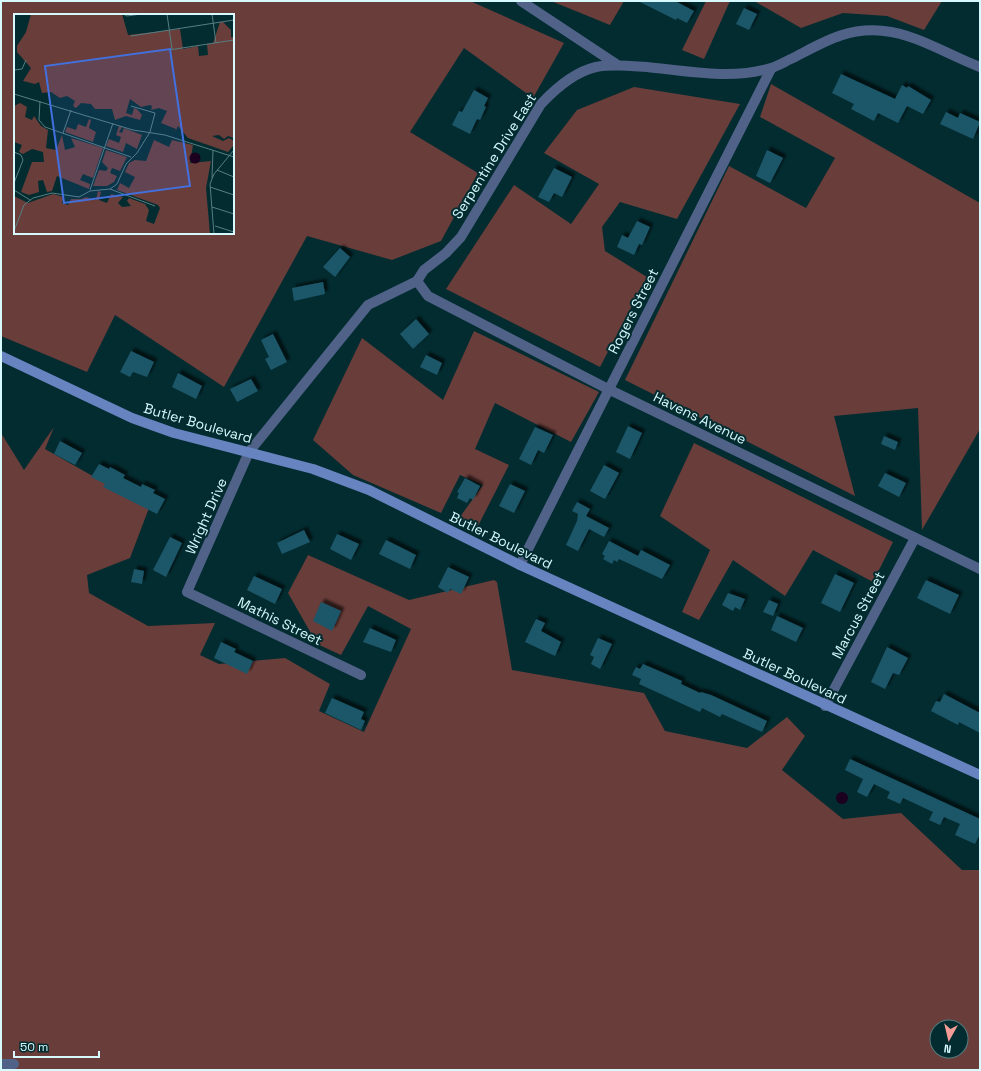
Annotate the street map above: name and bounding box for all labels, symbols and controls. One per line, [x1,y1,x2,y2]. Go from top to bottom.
inset map [14,14,234,234]
street label: Serpentine Drive East [448,90,540,222]
street label: Rogers Street [604,265,662,357]
street label: Havens Avenue [651,388,749,448]
street label: Butler Boulevard [142,399,254,447]
street label: Wright Drive [181,475,231,557]
street label: Butler Boulevard [447,507,555,573]
street label: Marcus Street [828,568,888,662]
street label: Mathis Street [235,593,325,649]
street label: Butler Boulevard [740,644,850,708]
north arrow [929,1019,969,1059]
scale bar [14,1033,99,1059]
text: 50 m [20,1039,48,1055]
text: N [943,1041,952,1056]

